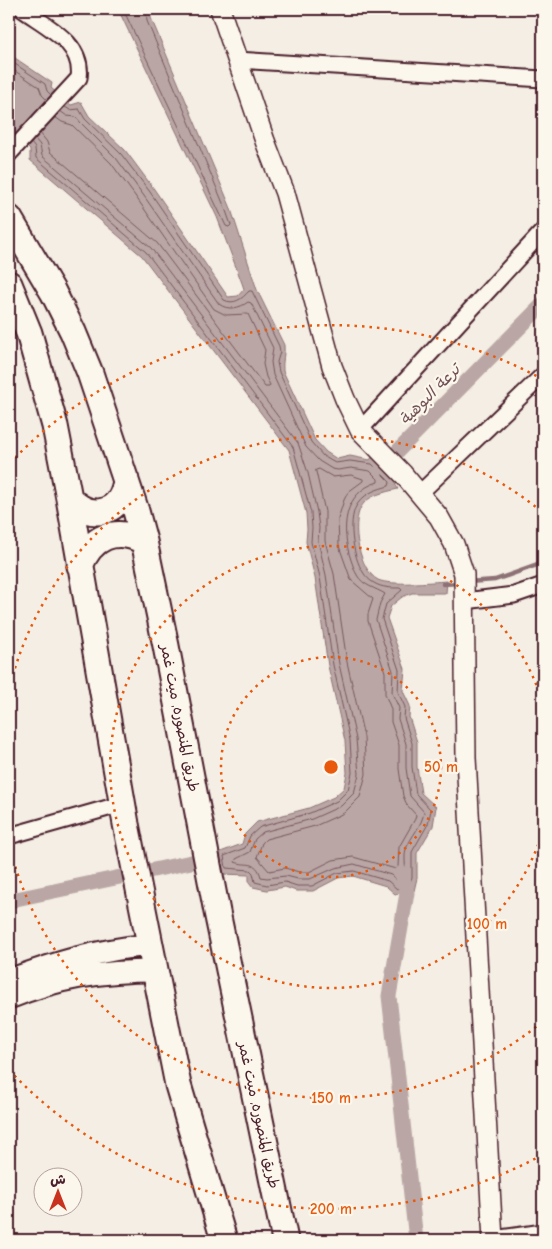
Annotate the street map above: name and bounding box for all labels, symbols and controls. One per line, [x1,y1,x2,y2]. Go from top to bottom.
water label: ترعة البوهية [396,358,467,429]
street label: طريق المنصوره, ميت غمر [156,641,203,793]
centre of rings [322,758,340,776]
text: 50 m [424,758,458,776]
text: 100 m [467,915,507,933]
street label: طريق المنصوره, ميت غمر [234,1038,283,1190]
text: 150 m [311,1089,351,1107]
north arrow [32,1166,82,1216]
text: ش [50,1171,66,1188]
text: 200 m [310,1200,352,1218]

